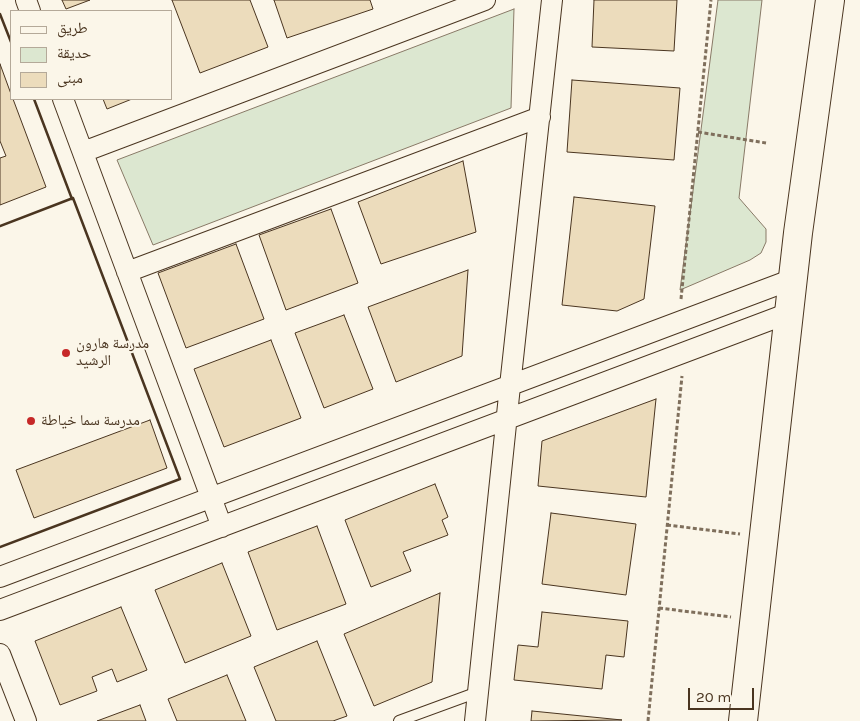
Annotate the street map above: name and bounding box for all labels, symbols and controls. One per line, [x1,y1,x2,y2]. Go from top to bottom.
legend [10,10,172,100]
text: طريق [57,19,88,37]
text: حديقة [57,44,91,62]
text: مبنى [57,69,83,87]
place label: مدرسة هارون الرشيد [76,335,149,370]
marker: مدرسة هارون الرشيد [60,347,72,359]
place label: مدرسة سما خياطة [41,412,140,430]
marker: مدرسة سما خياطة [25,415,37,427]
scale bar [690,678,756,710]
text: 20 m [696,688,731,706]

